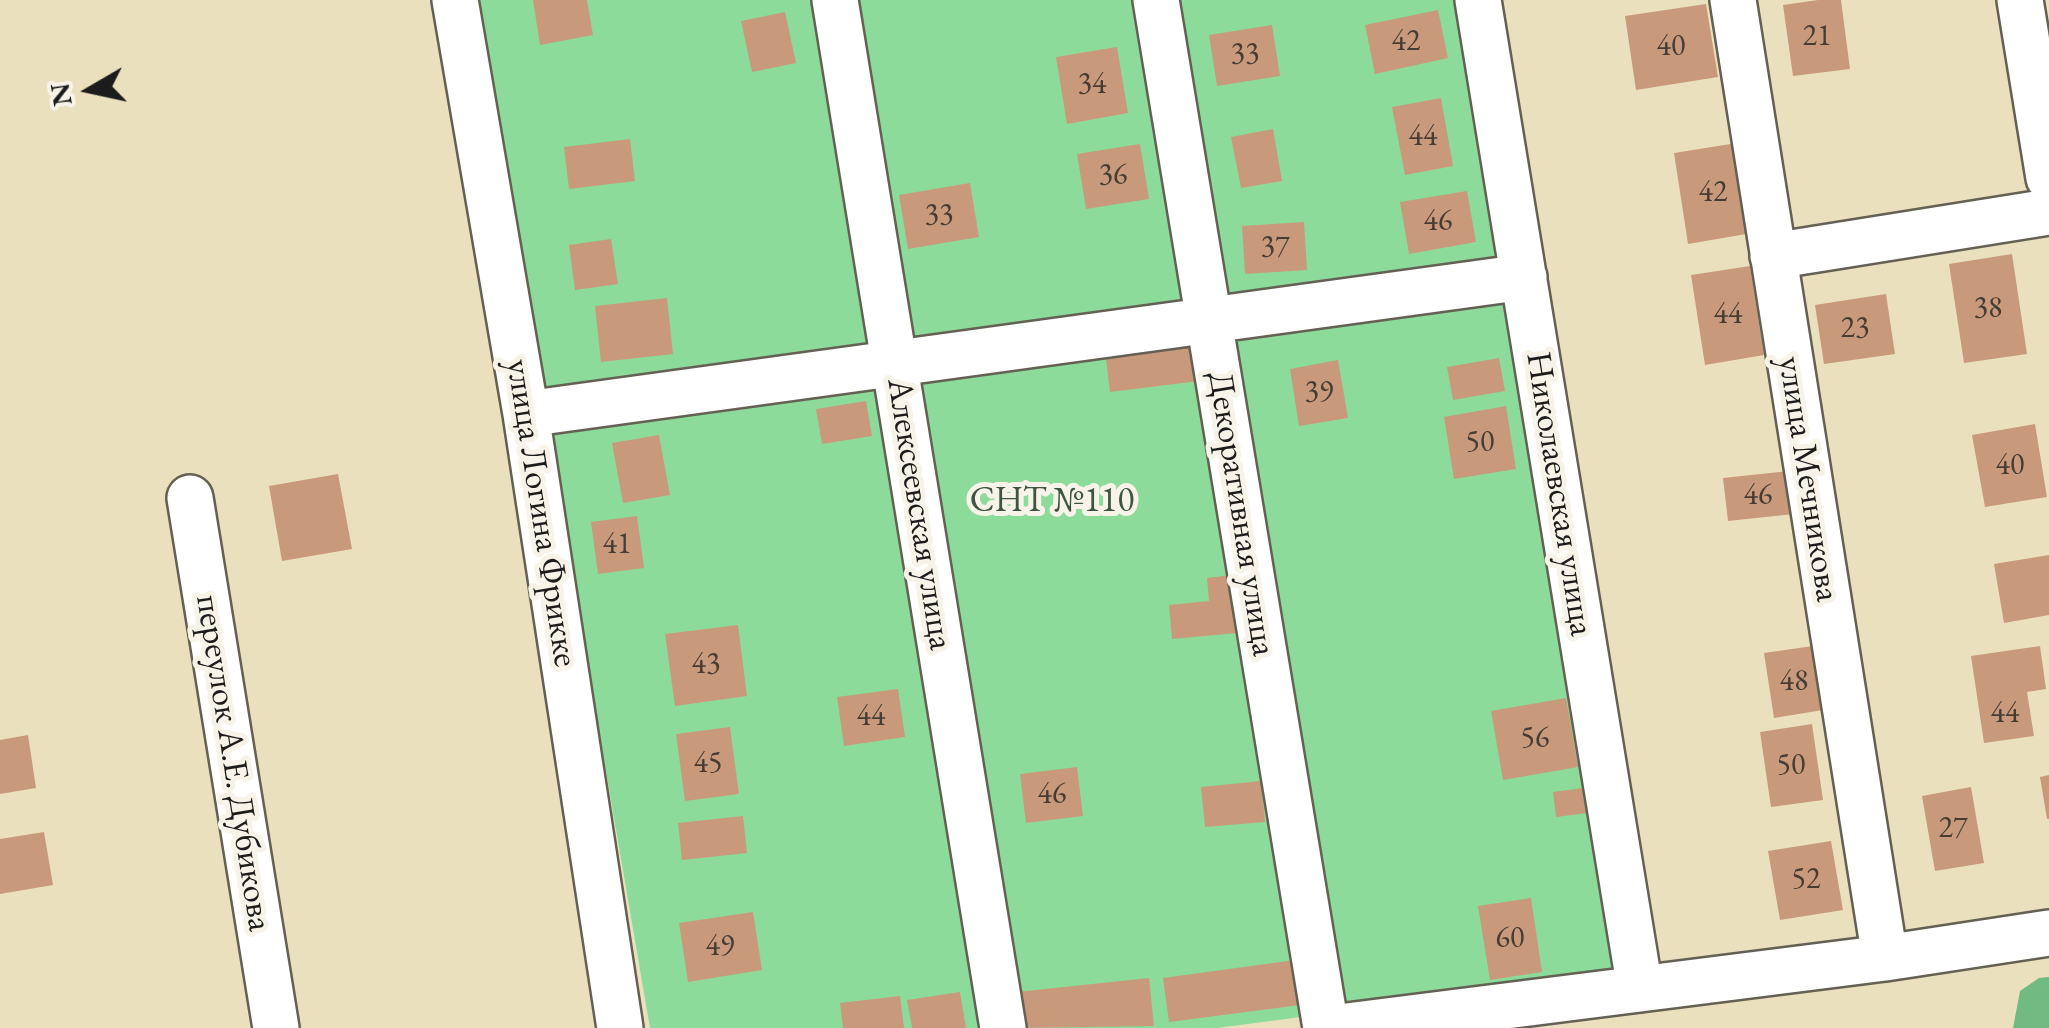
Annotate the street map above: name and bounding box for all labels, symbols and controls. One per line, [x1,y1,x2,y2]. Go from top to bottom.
house number: 21 [1803,19,1831,55]
house number: 42 [1392,24,1420,60]
house number: 40 [1657,29,1685,65]
house number: 33 [1231,37,1259,73]
north arrow [40,40,140,140]
house number: 34 [1078,67,1106,103]
text: N [41,81,80,109]
house number: 44 [1409,119,1437,155]
house number: 36 [1099,158,1127,194]
house number: 42 [1699,175,1727,211]
house number: 33 [925,198,953,234]
house number: 46 [1424,204,1452,240]
house number: 37 [1261,230,1289,266]
house number: 38 [1974,291,2002,327]
house number: 44 [1714,297,1742,333]
house number: 23 [1841,311,1869,347]
street label: Николаевская улица [1516,349,1602,639]
street label: улица Мечникова [1768,353,1848,605]
street label: улица Логина Фрикке [496,356,586,670]
street label: Декоративная улица [1198,369,1284,659]
street label: Алексеевская улица [877,375,961,653]
house number: 39 [1305,375,1333,411]
house number: 50 [1466,425,1494,461]
house number: 40 [1996,448,2024,484]
house number: 46 [1744,478,1772,514]
park label: СНТ №110 [970,480,1134,522]
house number: 41 [603,527,631,563]
street label: переулок А.Е. Дубикова [186,592,280,934]
house number: 43 [692,647,720,683]
house number: 48 [1780,664,1808,700]
house number: 44 [1991,696,2019,732]
house number: 44 [857,699,885,735]
house number: 56 [1521,721,1549,757]
house number: 45 [694,746,722,782]
house number: 50 [1777,748,1805,784]
house number: 46 [1038,777,1066,813]
house number: 27 [1939,811,1967,847]
house number: 52 [1792,862,1820,898]
house number: 60 [1496,921,1524,957]
house number: 49 [706,929,734,965]

